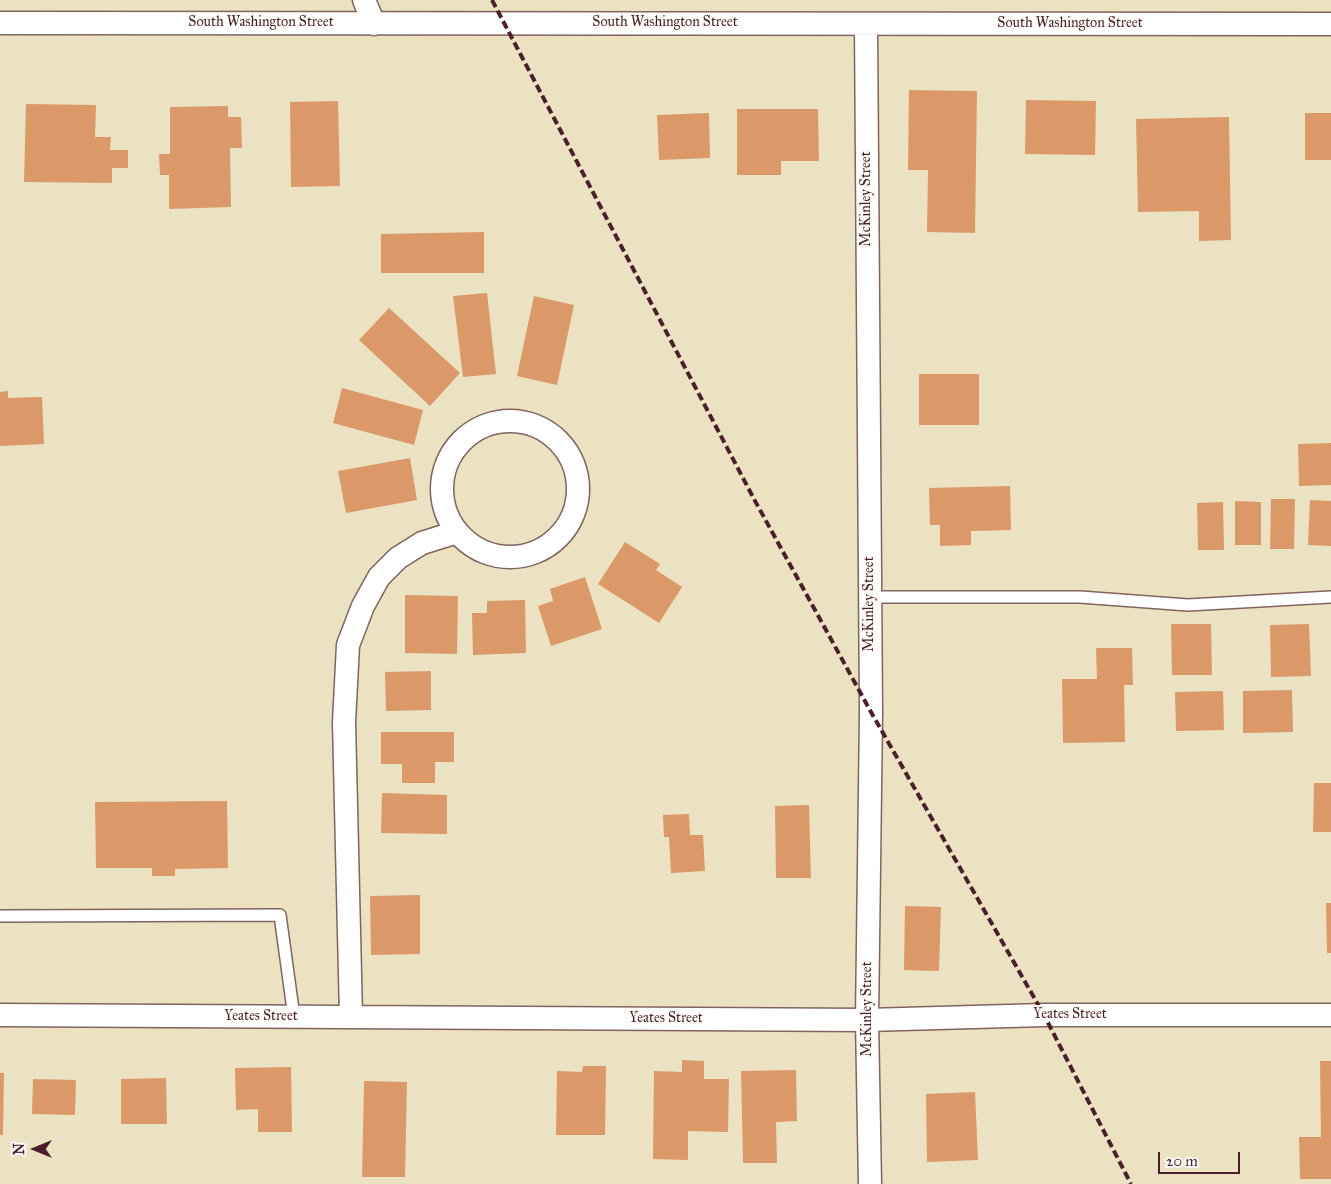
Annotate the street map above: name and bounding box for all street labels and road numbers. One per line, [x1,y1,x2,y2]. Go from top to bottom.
street label: South Washington Street [188,15,334,31]
street label: South Washington Street [592,15,738,31]
street label: South Washington Street [997,16,1143,32]
street label: McKinley Street [859,151,875,247]
street label: McKinley Street [862,556,878,652]
street label: McKinley Street [860,961,876,1057]
street label: Yeates Street [1033,1007,1107,1023]
street label: Yeates Street [224,1009,298,1025]
street label: Yeates Street [629,1011,703,1027]

